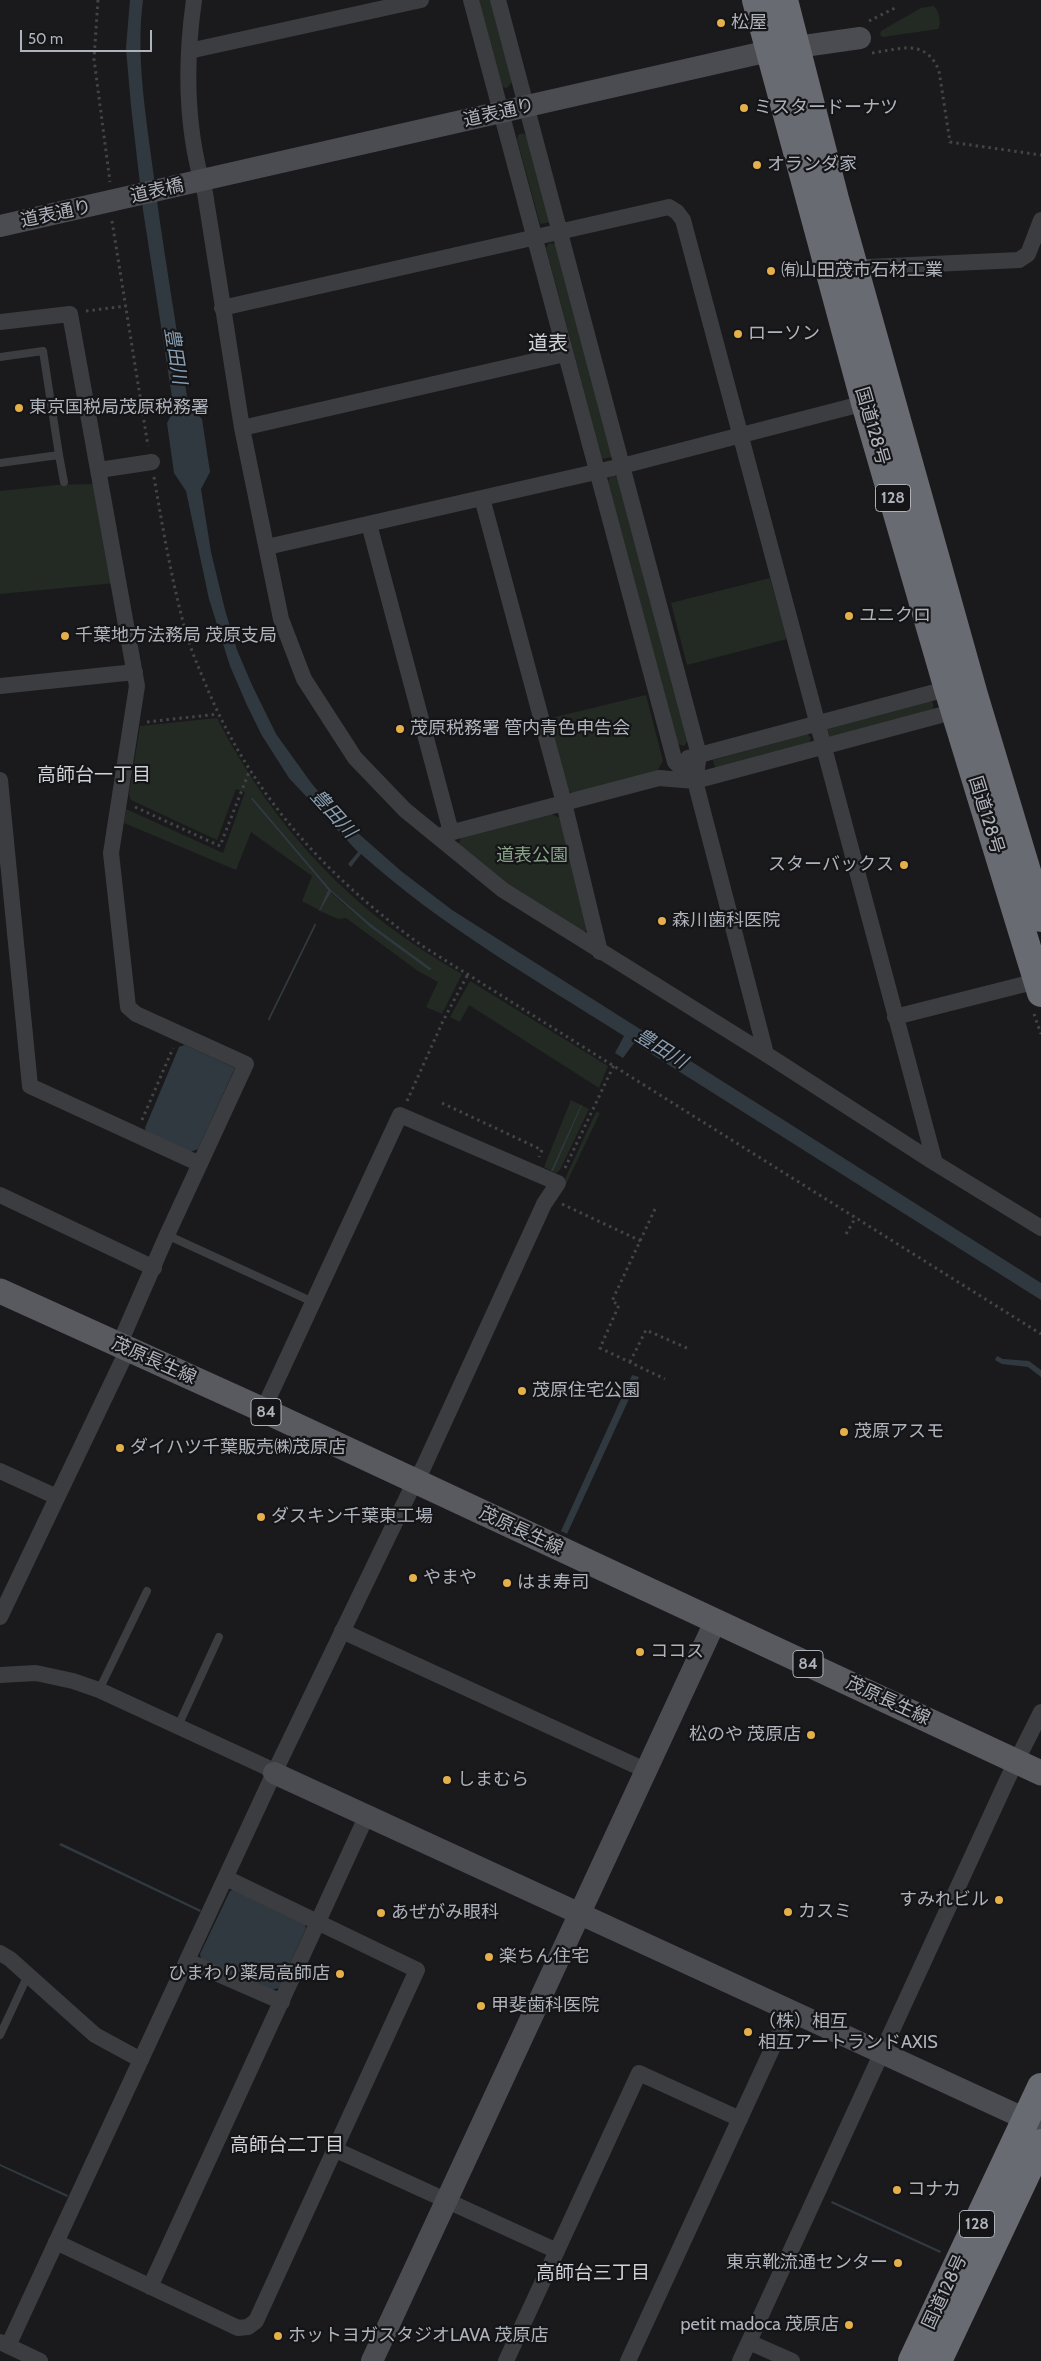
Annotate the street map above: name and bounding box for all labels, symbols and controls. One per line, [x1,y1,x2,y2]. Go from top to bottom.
place label: 松屋 [731,12,767,34]
marker: 松屋 [715,17,727,29]
scale bar [22,20,155,52]
text: 50 m [28,30,63,48]
street label: 道表通り [461,94,537,132]
place label: ミスタードーナツ [754,97,898,119]
marker: ミスタードーナツ [738,102,750,114]
place label: オランダ家 [767,154,857,176]
marker: オランダ家 [751,159,763,171]
street label: 道表橋 [128,174,186,208]
street label: 道表通り [19,196,93,232]
place label: ㈲山田茂市石材工業 [781,260,943,282]
marker: ㈲山田茂市石材工業 [765,265,777,277]
place label: ローソン [748,323,820,345]
water label: 豊田川 [159,326,191,386]
marker: ローソン [732,328,744,340]
district label: 道表 [528,332,568,356]
street label: 国道128号 [851,384,893,468]
place label: 東京国税局茂原税務署 [29,397,209,419]
marker: 東京国税局茂原税務署 [13,402,25,414]
road number: 128 [876,484,910,512]
place label: ユニクロ [859,605,931,627]
marker: ユニクロ [843,610,855,622]
place label: 千葉地方法務局 茂原支局 [75,625,277,647]
marker: 千葉地方法務局 茂原支局 [59,630,71,642]
place label: 茂原税務署 管内青色申告会 [410,718,630,740]
marker: 茂原税務署 管内青色申告会 [394,723,406,735]
district label: 高師台一丁目 [37,764,151,786]
street label: 国道128号 [964,773,1008,857]
water label: 豊田川 [305,785,361,843]
park label: 道表公園 [496,845,568,867]
place label: スターバックス [768,854,894,876]
marker: スターバックス [898,859,910,871]
place label: 森川歯科医院 [672,910,780,932]
marker: 森川歯科医院 [656,915,668,927]
water label: 豊田川 [631,1024,691,1074]
street label: 茂原長生線 [108,1333,200,1389]
place label: 茂原住宅公園 [532,1380,640,1402]
marker: 茂原住宅公園 [516,1385,528,1397]
road number: 84 [251,1398,281,1425]
place label: 茂原アスモ [854,1421,944,1443]
marker: 茂原アスモ [838,1426,850,1438]
place label: ダイハツ千葉販売㈱茂原店 [130,1437,346,1459]
marker: ダイハツ千葉販売㈱茂原店 [114,1442,126,1454]
street label: 茂原長生線 [476,1502,566,1560]
place label: ダスキン千葉東工場 [271,1506,433,1528]
marker: ダスキン千葉東工場 [255,1511,267,1523]
place label: やまや [423,1567,477,1589]
marker: やまや [407,1572,419,1584]
place label: はま寿司 [517,1572,589,1594]
marker: はま寿司 [501,1577,513,1589]
place label: ココス [650,1641,704,1663]
marker: ココス [634,1646,646,1658]
road number: 84 [793,1650,823,1678]
street label: 茂原長生線 [843,1672,933,1730]
place label: 松のや 茂原店 [689,1724,801,1746]
marker: 松のや 茂原店 [805,1729,817,1741]
place label: しまむら [457,1769,529,1791]
marker: しまむら [441,1774,453,1786]
place label: すみれビル [899,1889,989,1911]
marker: すみれビル [993,1894,1005,1906]
place label: カスミ [798,1901,852,1923]
place label: あぜがみ眼科 [391,1902,499,1924]
marker: カスミ [782,1906,794,1918]
marker: あぜがみ眼科 [375,1907,387,1919]
place label: 楽ちん住宅 [499,1946,589,1968]
marker: 楽ちん住宅 [483,1951,495,1963]
place label: ひまわり薬局高師店 [168,1963,330,1985]
marker: ひまわり薬局高師店 [334,1968,346,1980]
place label: 甲斐歯科医院 [491,1995,599,2017]
marker: 甲斐歯科医院 [475,2000,487,2012]
place label: （株）相互 相互アートランドAXIS [758,2011,938,2054]
marker: （株）相互 相互アートランドAXIS [742,2026,754,2038]
district label: 高師台二丁目 [230,2134,344,2156]
place label: コナカ [907,2179,961,2201]
marker: コナカ [891,2184,903,2196]
road number: 128 [960,2210,994,2238]
street label: 国道128号 [918,2251,972,2333]
place label: 東京靴流通センター [726,2252,888,2274]
marker: 東京靴流通センター [892,2257,904,2269]
district label: 高師台三丁目 [536,2262,650,2284]
place label: petit madoca 茂原店 [681,2314,839,2336]
marker: petit madoca 茂原店 [843,2319,855,2331]
place label: ホットヨガスタジオLAVA 茂原店 [288,2325,548,2347]
marker: ホットヨガスタジオLAVA 茂原店 [272,2330,284,2342]

